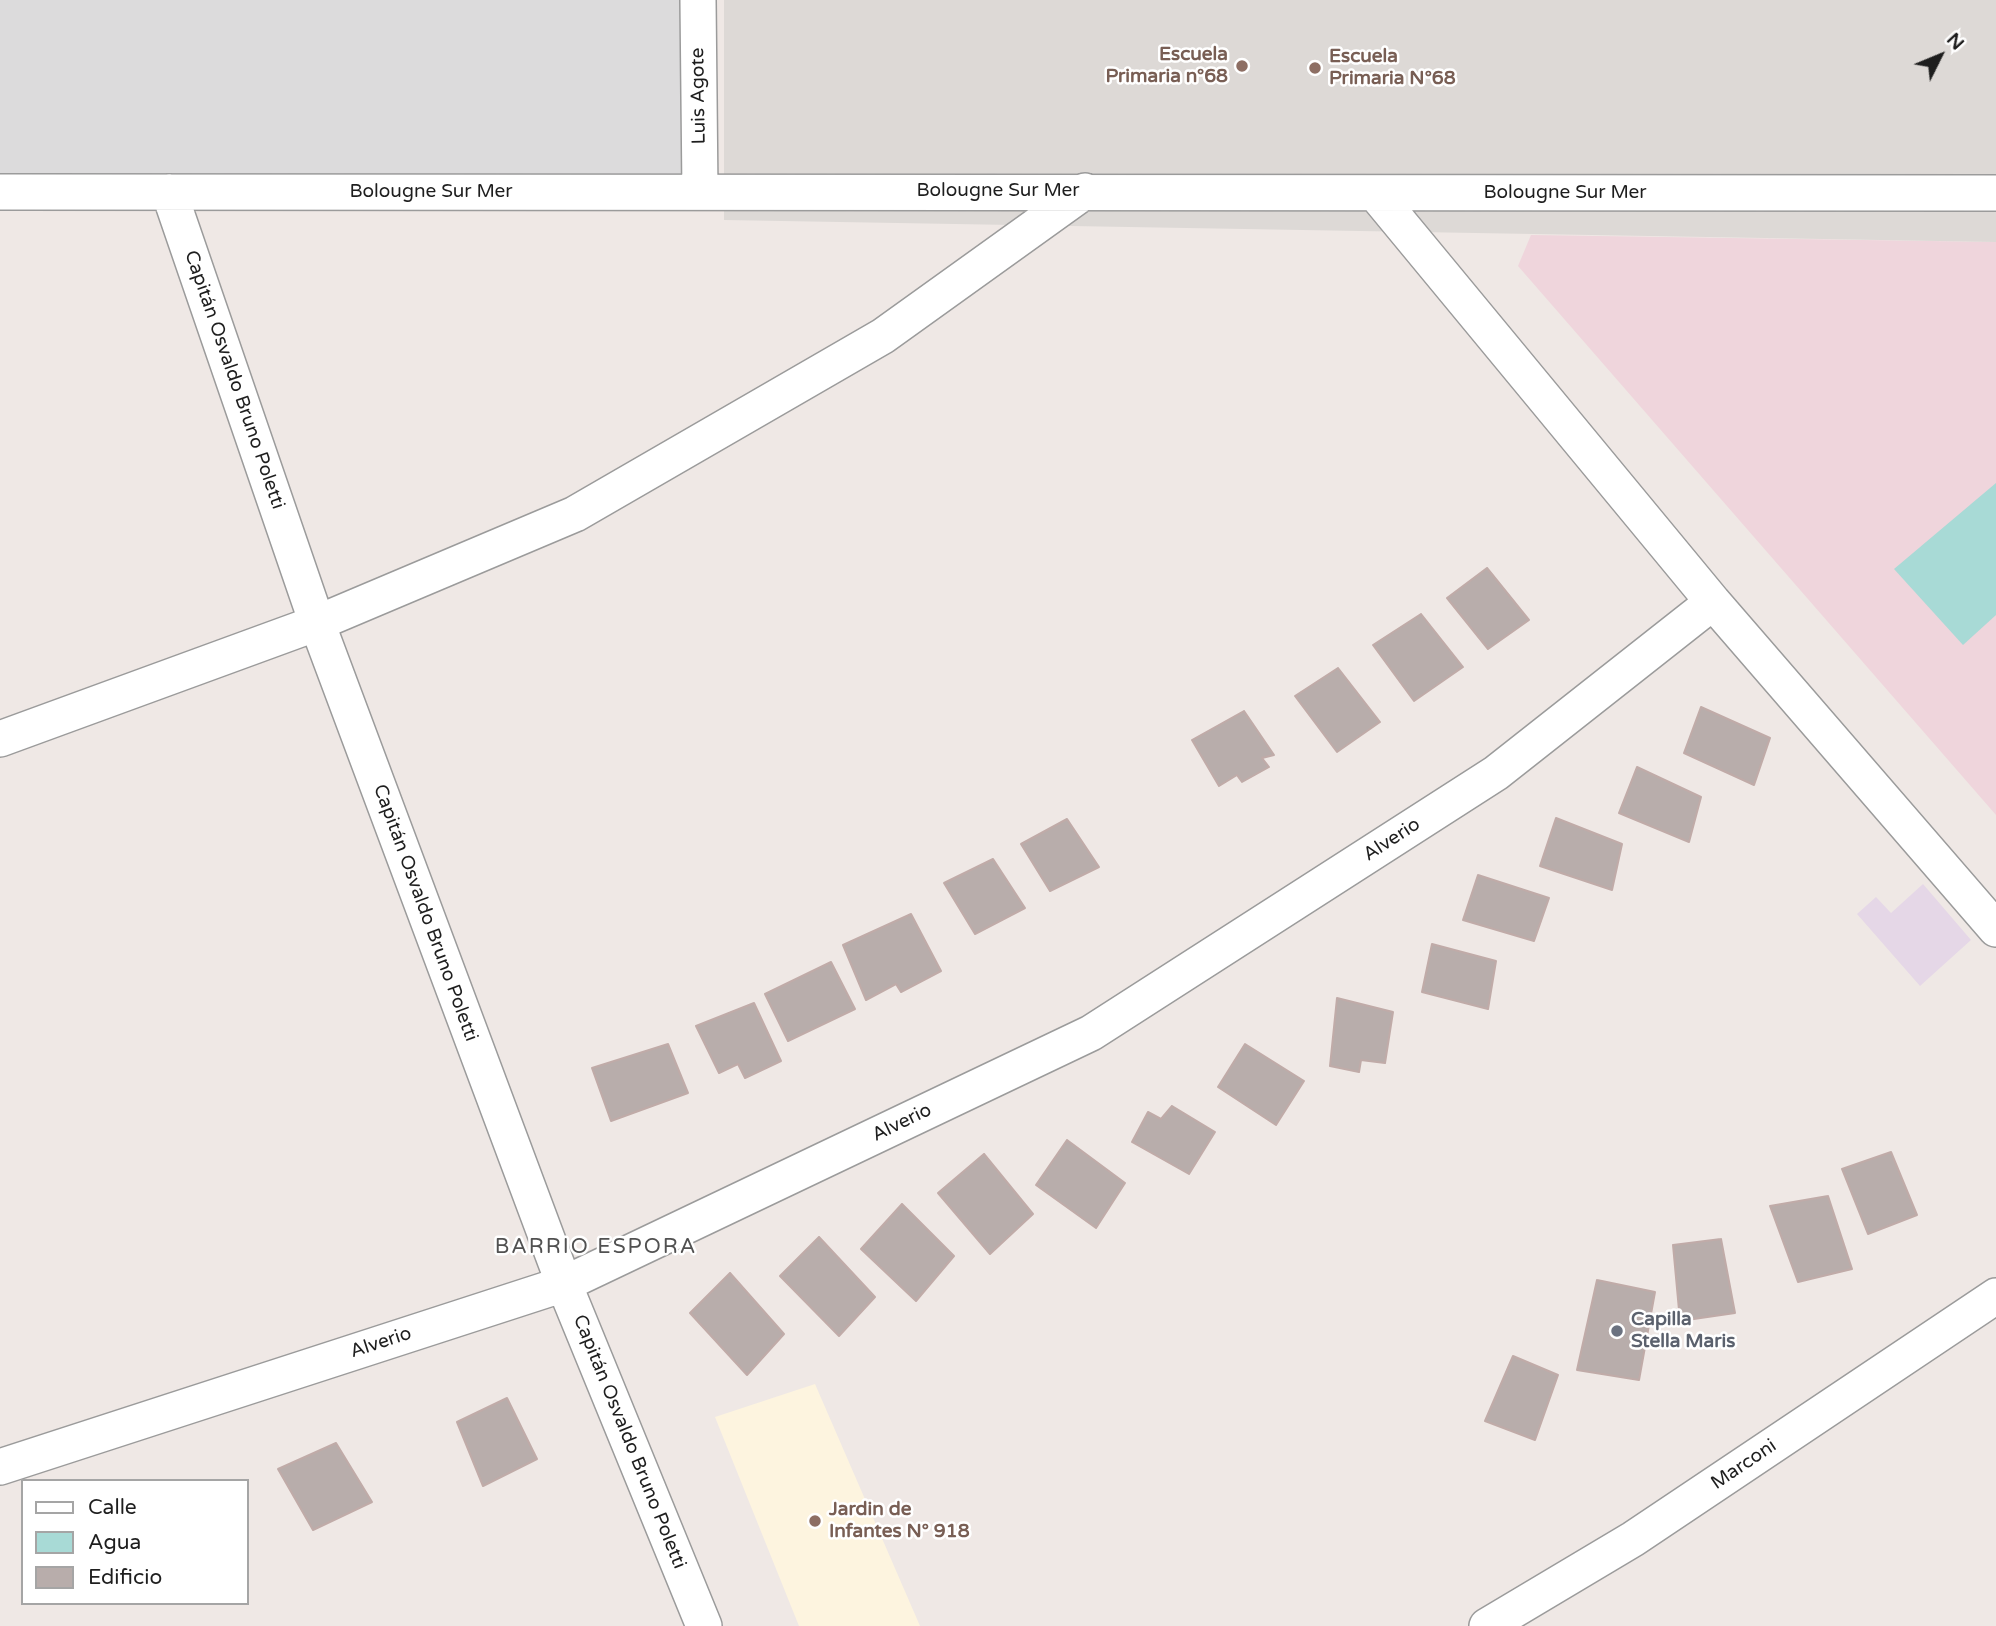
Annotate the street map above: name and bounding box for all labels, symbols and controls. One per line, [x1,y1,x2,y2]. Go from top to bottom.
north arrow [1905,21,1975,91]
text: N [1942,29,1969,55]
place label: Escuela Primaria n°68 [1105,44,1228,88]
place label: Escuela Primaria N°68 [1329,46,1456,90]
street label: Luis Agote [687,48,711,144]
marker: Escuela Primaria n°68 [1234,58,1250,74]
marker: Escuela Primaria N°68 [1307,60,1323,76]
street label: Bolougne Sur Mer [916,180,1080,202]
street label: Bolougne Sur Mer [349,181,513,203]
street label: Bolougne Sur Mer [1483,182,1647,204]
street label: Capitán Osvaldo Bruno Poletti [179,248,289,512]
street label: Capitán Osvaldo Bruno Poletti [368,781,482,1045]
street label: Alverio [1359,813,1425,867]
street label: Alverio [869,1099,935,1147]
district label: BARRIO ESPORA [496,1234,696,1260]
place label: Capilla Stella Maris [1631,1309,1735,1353]
street label: Capitán Osvaldo Bruno Poletti [567,1312,691,1572]
street label: Alverio [347,1322,415,1364]
marker: Capilla Stella Maris [1609,1323,1625,1339]
street label: Marconi [1707,1435,1781,1495]
legend [21,1479,248,1605]
text: Calle [88,1495,137,1520]
place label: Jardin de Infantes N° 918 [829,1499,970,1543]
marker: Jardin de Infantes N° 918 [807,1513,823,1529]
text: Agua [88,1530,141,1555]
text: Edificio [88,1565,162,1590]

